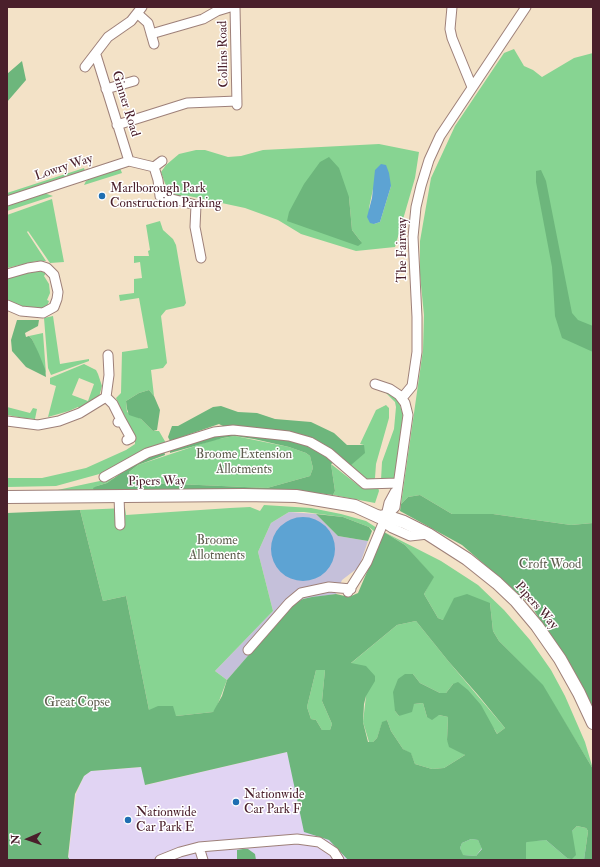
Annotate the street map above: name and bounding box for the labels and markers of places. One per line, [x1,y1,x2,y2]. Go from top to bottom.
place label: Marlborough Park Construction Parking [110,181,221,212]
marker: Marlborough Park Construction Parking [97,191,107,201]
place label: Nationwide Car Park F [244,787,304,818]
marker: Nationwide Car Park F [231,797,241,807]
place label: Nationwide Car Park E [136,805,196,836]
marker: Nationwide Car Park E [123,815,133,825]

